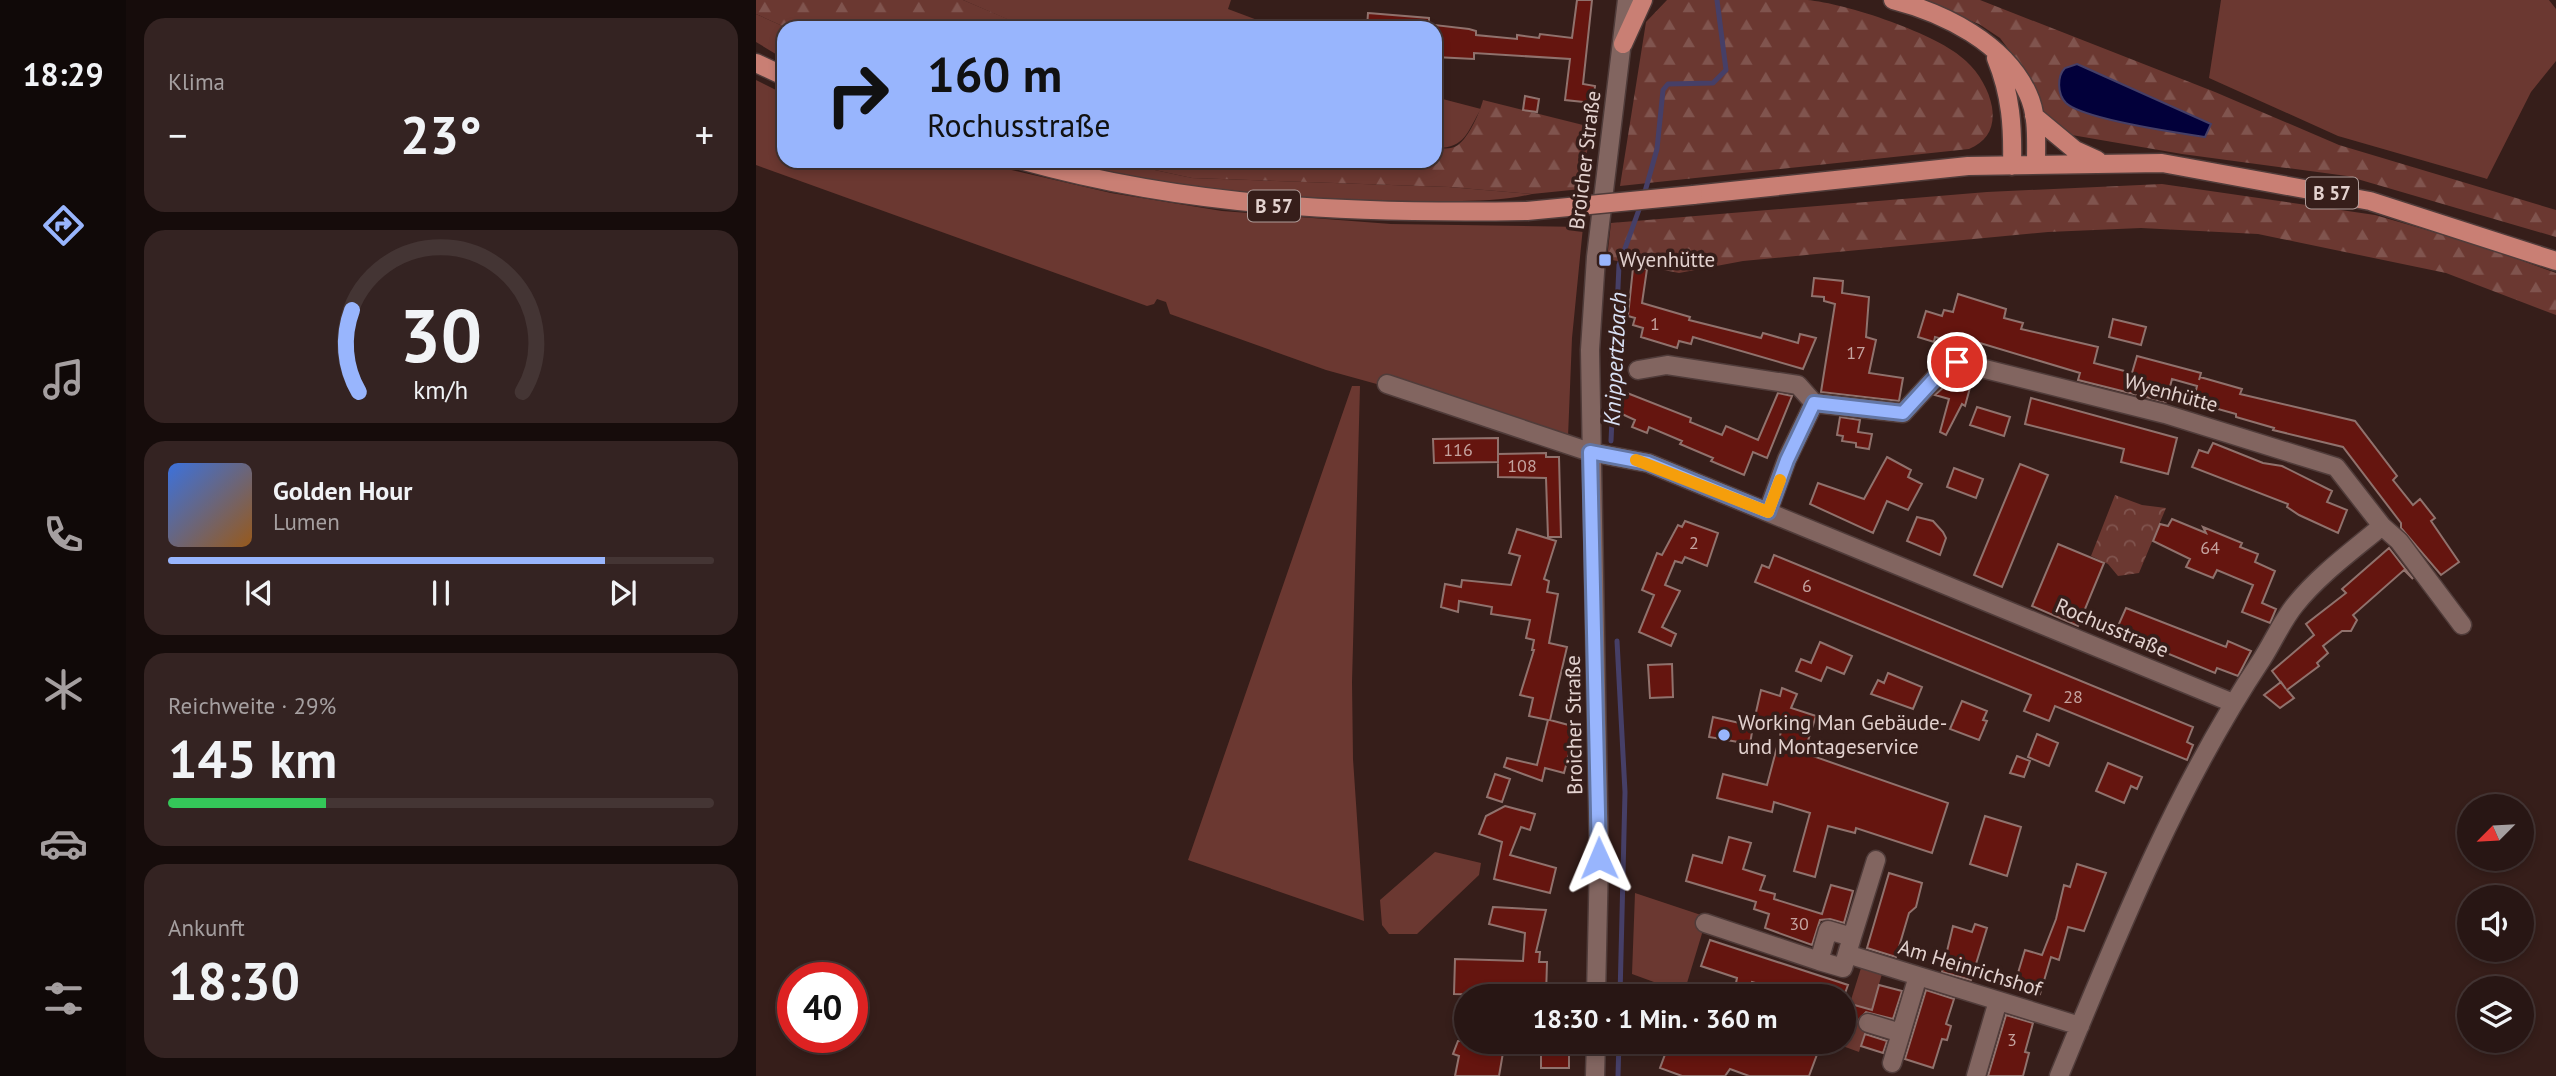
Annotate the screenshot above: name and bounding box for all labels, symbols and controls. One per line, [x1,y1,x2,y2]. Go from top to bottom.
text: 160 m [927,42,1062,106]
icon: right [812,49,903,140]
text: 18:29 [22,53,104,95]
text: Klima [168,67,225,96]
street label: Broicher Straße [1563,89,1606,231]
text: 23° [400,101,482,168]
text: Rochusstraße [927,104,1111,146]
text: − [168,110,187,159]
text: + [695,110,714,159]
road number: B 57 [2306,178,2358,209]
road number: B 57 [1248,190,1300,222]
icon: directions [39,201,88,250]
place label: Wyenhütte [1619,246,1715,273]
marker: Wyenhütte [1597,252,1613,268]
text: 30 [400,289,482,383]
water label: Knippertzbach [1597,291,1632,427]
house number: 1 [1650,312,1660,335]
pin [1927,332,1987,392]
house number: 17 [1846,341,1866,364]
icon: arrive [1938,343,1976,381]
icon: music [39,355,88,404]
street label: Wyenhütte [2121,367,2221,418]
text: km/h [414,374,468,406]
house number: 116 [1443,438,1473,461]
house number: 108 [1507,454,1537,477]
text: Golden Hour [273,474,412,507]
text: Lumen [273,507,340,536]
icon: phone [39,510,88,559]
house number: 2 [1689,531,1699,554]
house number: 64 [2200,536,2220,559]
icon: previous [240,574,278,612]
icon: pause [422,574,460,612]
icon: next [604,574,642,612]
house number: 6 [1802,574,1812,597]
street label: Rochusstraße [2051,592,2173,664]
street label: Broicher Straße [1559,655,1588,795]
icon: climate [39,665,88,714]
house number: 28 [2063,685,2083,708]
text: Reichweite · 29% [168,691,336,720]
place label: Working Man Gebäude- und Montageservice [1738,709,1947,760]
text: 145 km [168,725,337,792]
marker: Working Man Gebäude- und Montageservice [1716,727,1732,743]
north arrow [2457,794,2534,872]
map controls [2457,794,2534,1053]
icon: car [39,819,88,868]
position arrow [1562,821,1636,895]
button: sound [2457,885,2534,962]
house number: 30 [1789,912,1809,935]
text: Ankunft [168,913,245,942]
street label: Am Heinrichshof [1895,933,2046,1003]
text: 18:30 [168,947,300,1014]
speed limit sign: 40 [777,962,868,1053]
icon: filters [39,974,88,1023]
button: layers [2457,976,2534,1053]
text: 18:30 · 1 Min. · 360 m [1532,1002,1778,1035]
house number: 3 [2007,1028,2017,1051]

